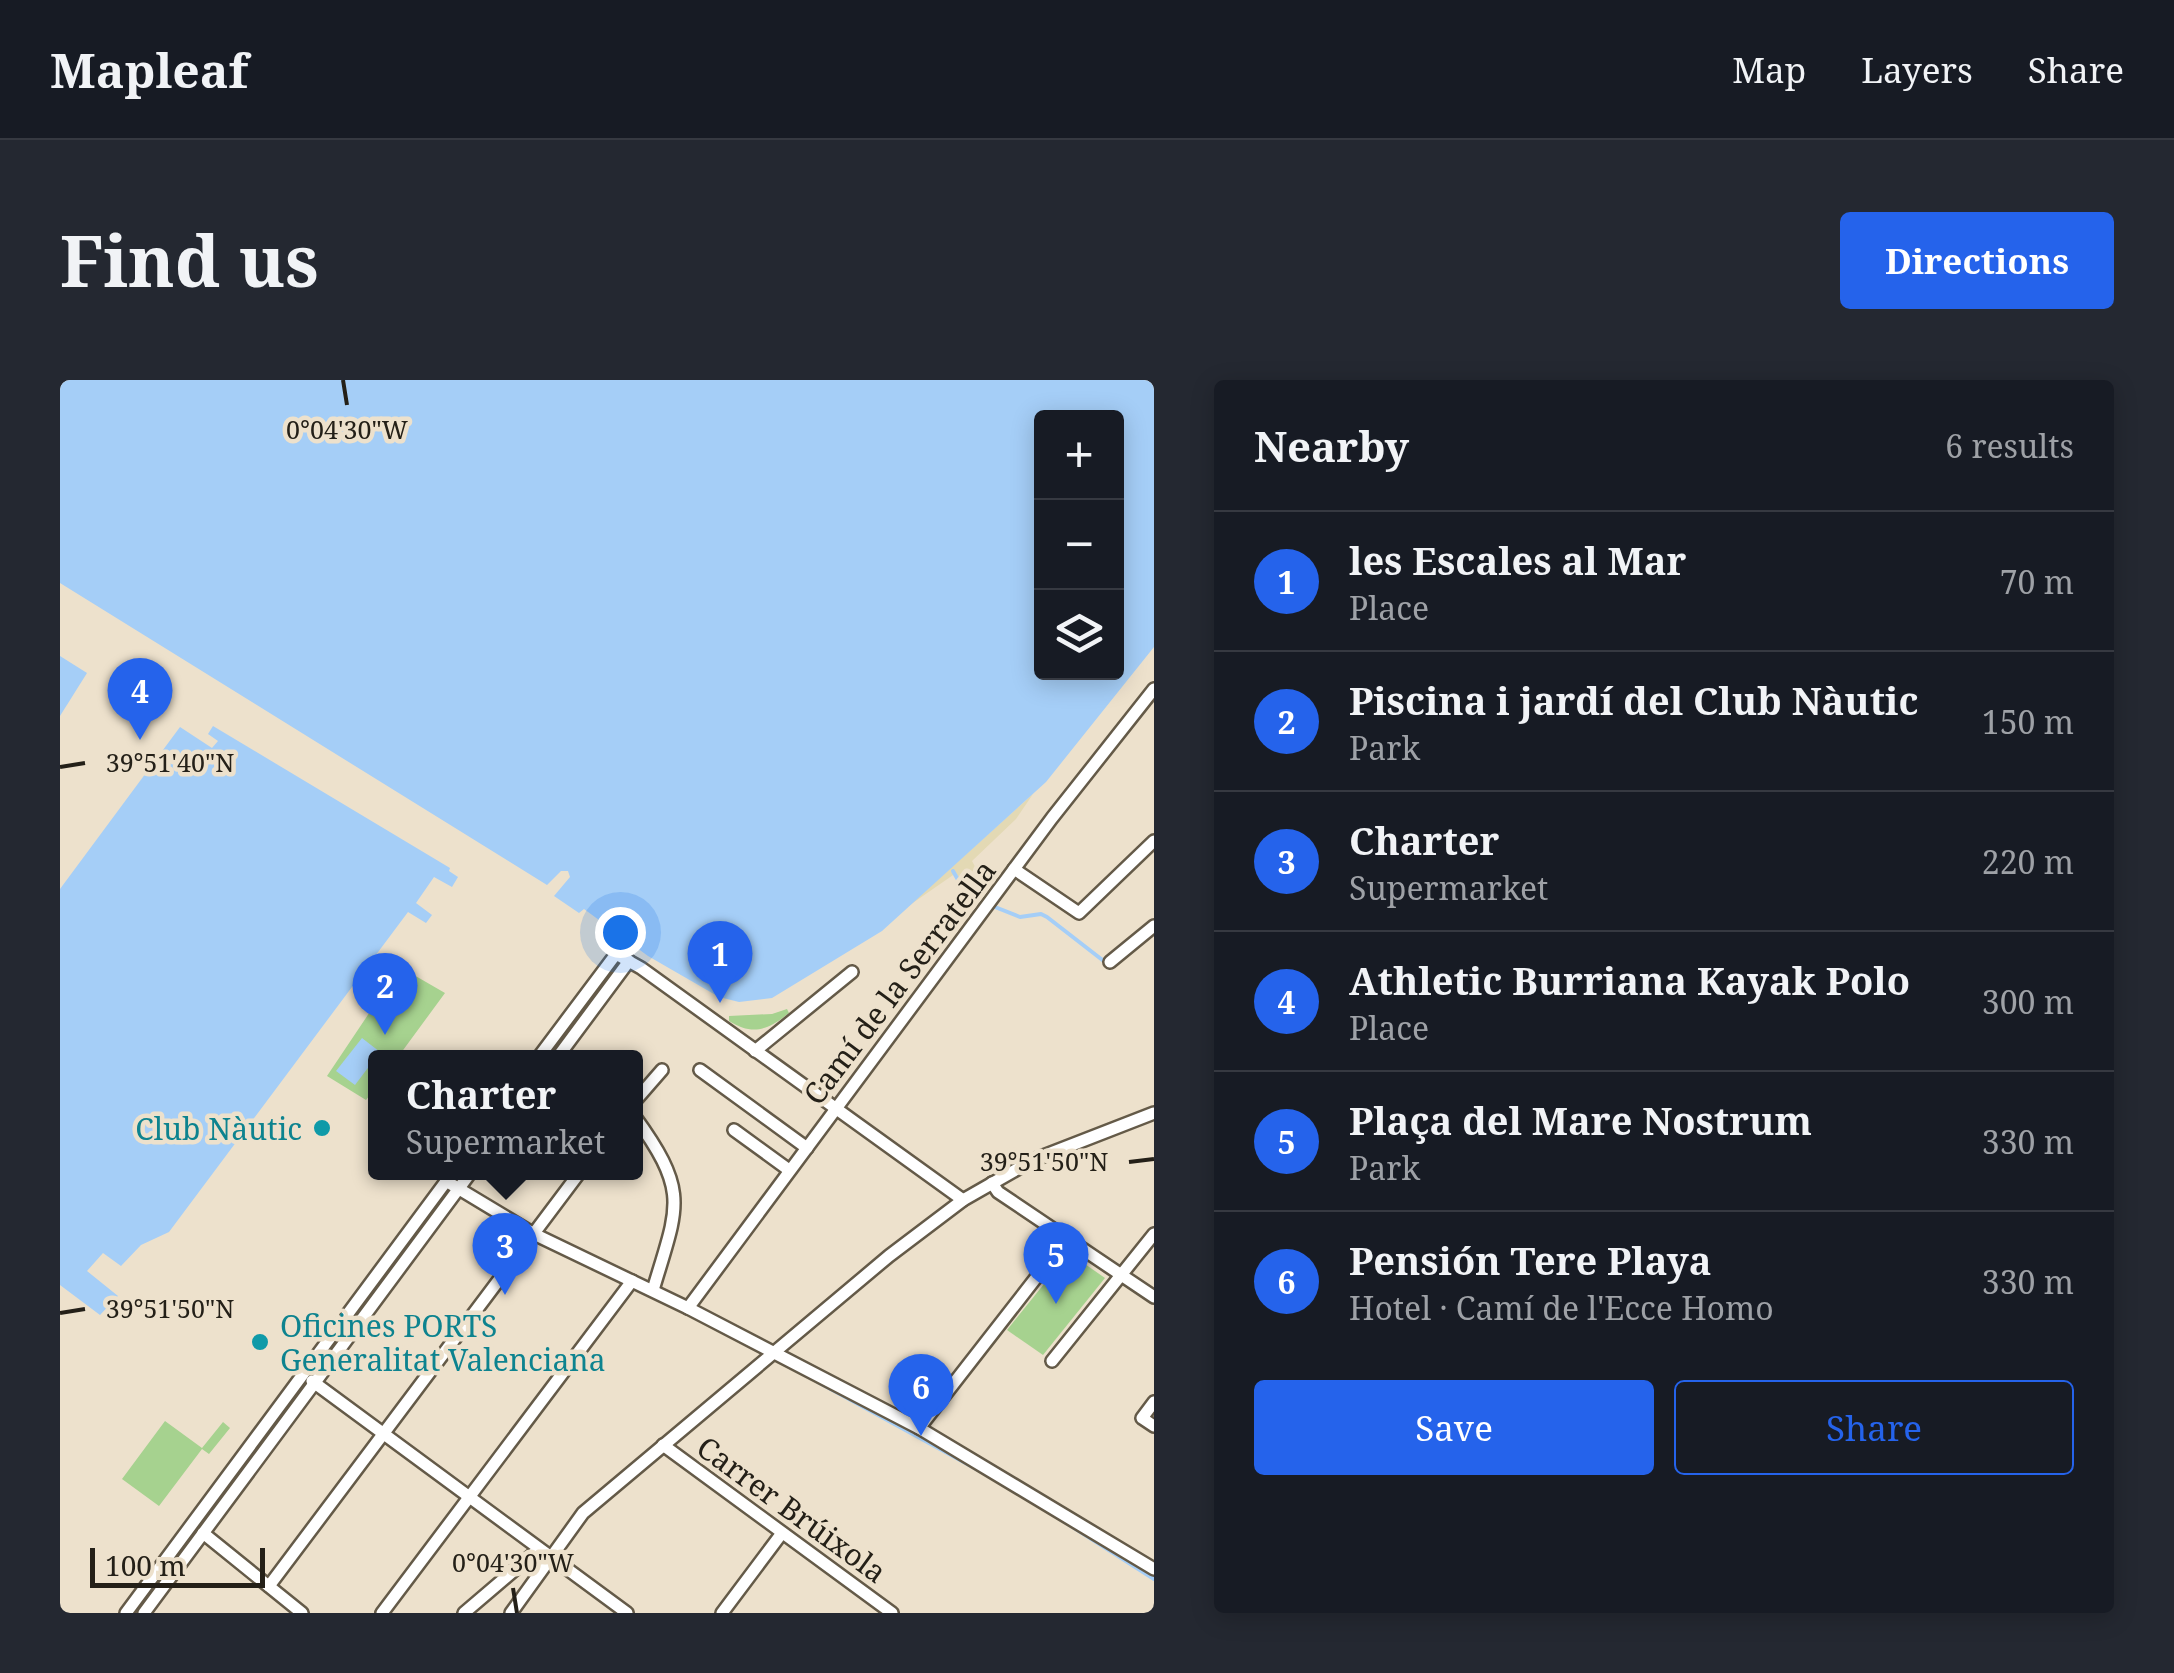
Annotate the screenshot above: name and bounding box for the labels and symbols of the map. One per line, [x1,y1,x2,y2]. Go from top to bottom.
text: 0°04'30"W [286,412,408,446]
pin: 4 [108,658,172,740]
text: 39°51'40"N [106,745,234,779]
street label: Camí de la Serratella [793,851,1005,1113]
your location [595,907,646,958]
pin: 1 [688,920,752,1003]
pin: 2 [352,952,418,1035]
place label: Club Nàutic [135,1108,302,1149]
marker: Club Nàutic [311,1117,333,1139]
text: 39°51'50"N [980,1144,1108,1178]
pin: 3 [472,1212,538,1295]
pin: 5 [1024,1222,1088,1304]
text: 39°51'50"N [106,1291,234,1325]
place label: Oficines PORTS Generalitat Valenciana [280,1305,606,1380]
marker: Oficines PORTS Generalitat Valenciana [249,1331,271,1353]
pin: 6 [888,1354,954,1436]
street label: Carrer Brúixola [689,1426,895,1592]
scale bar [90,1543,265,1588]
text: 0°04'30"W [452,1545,574,1579]

